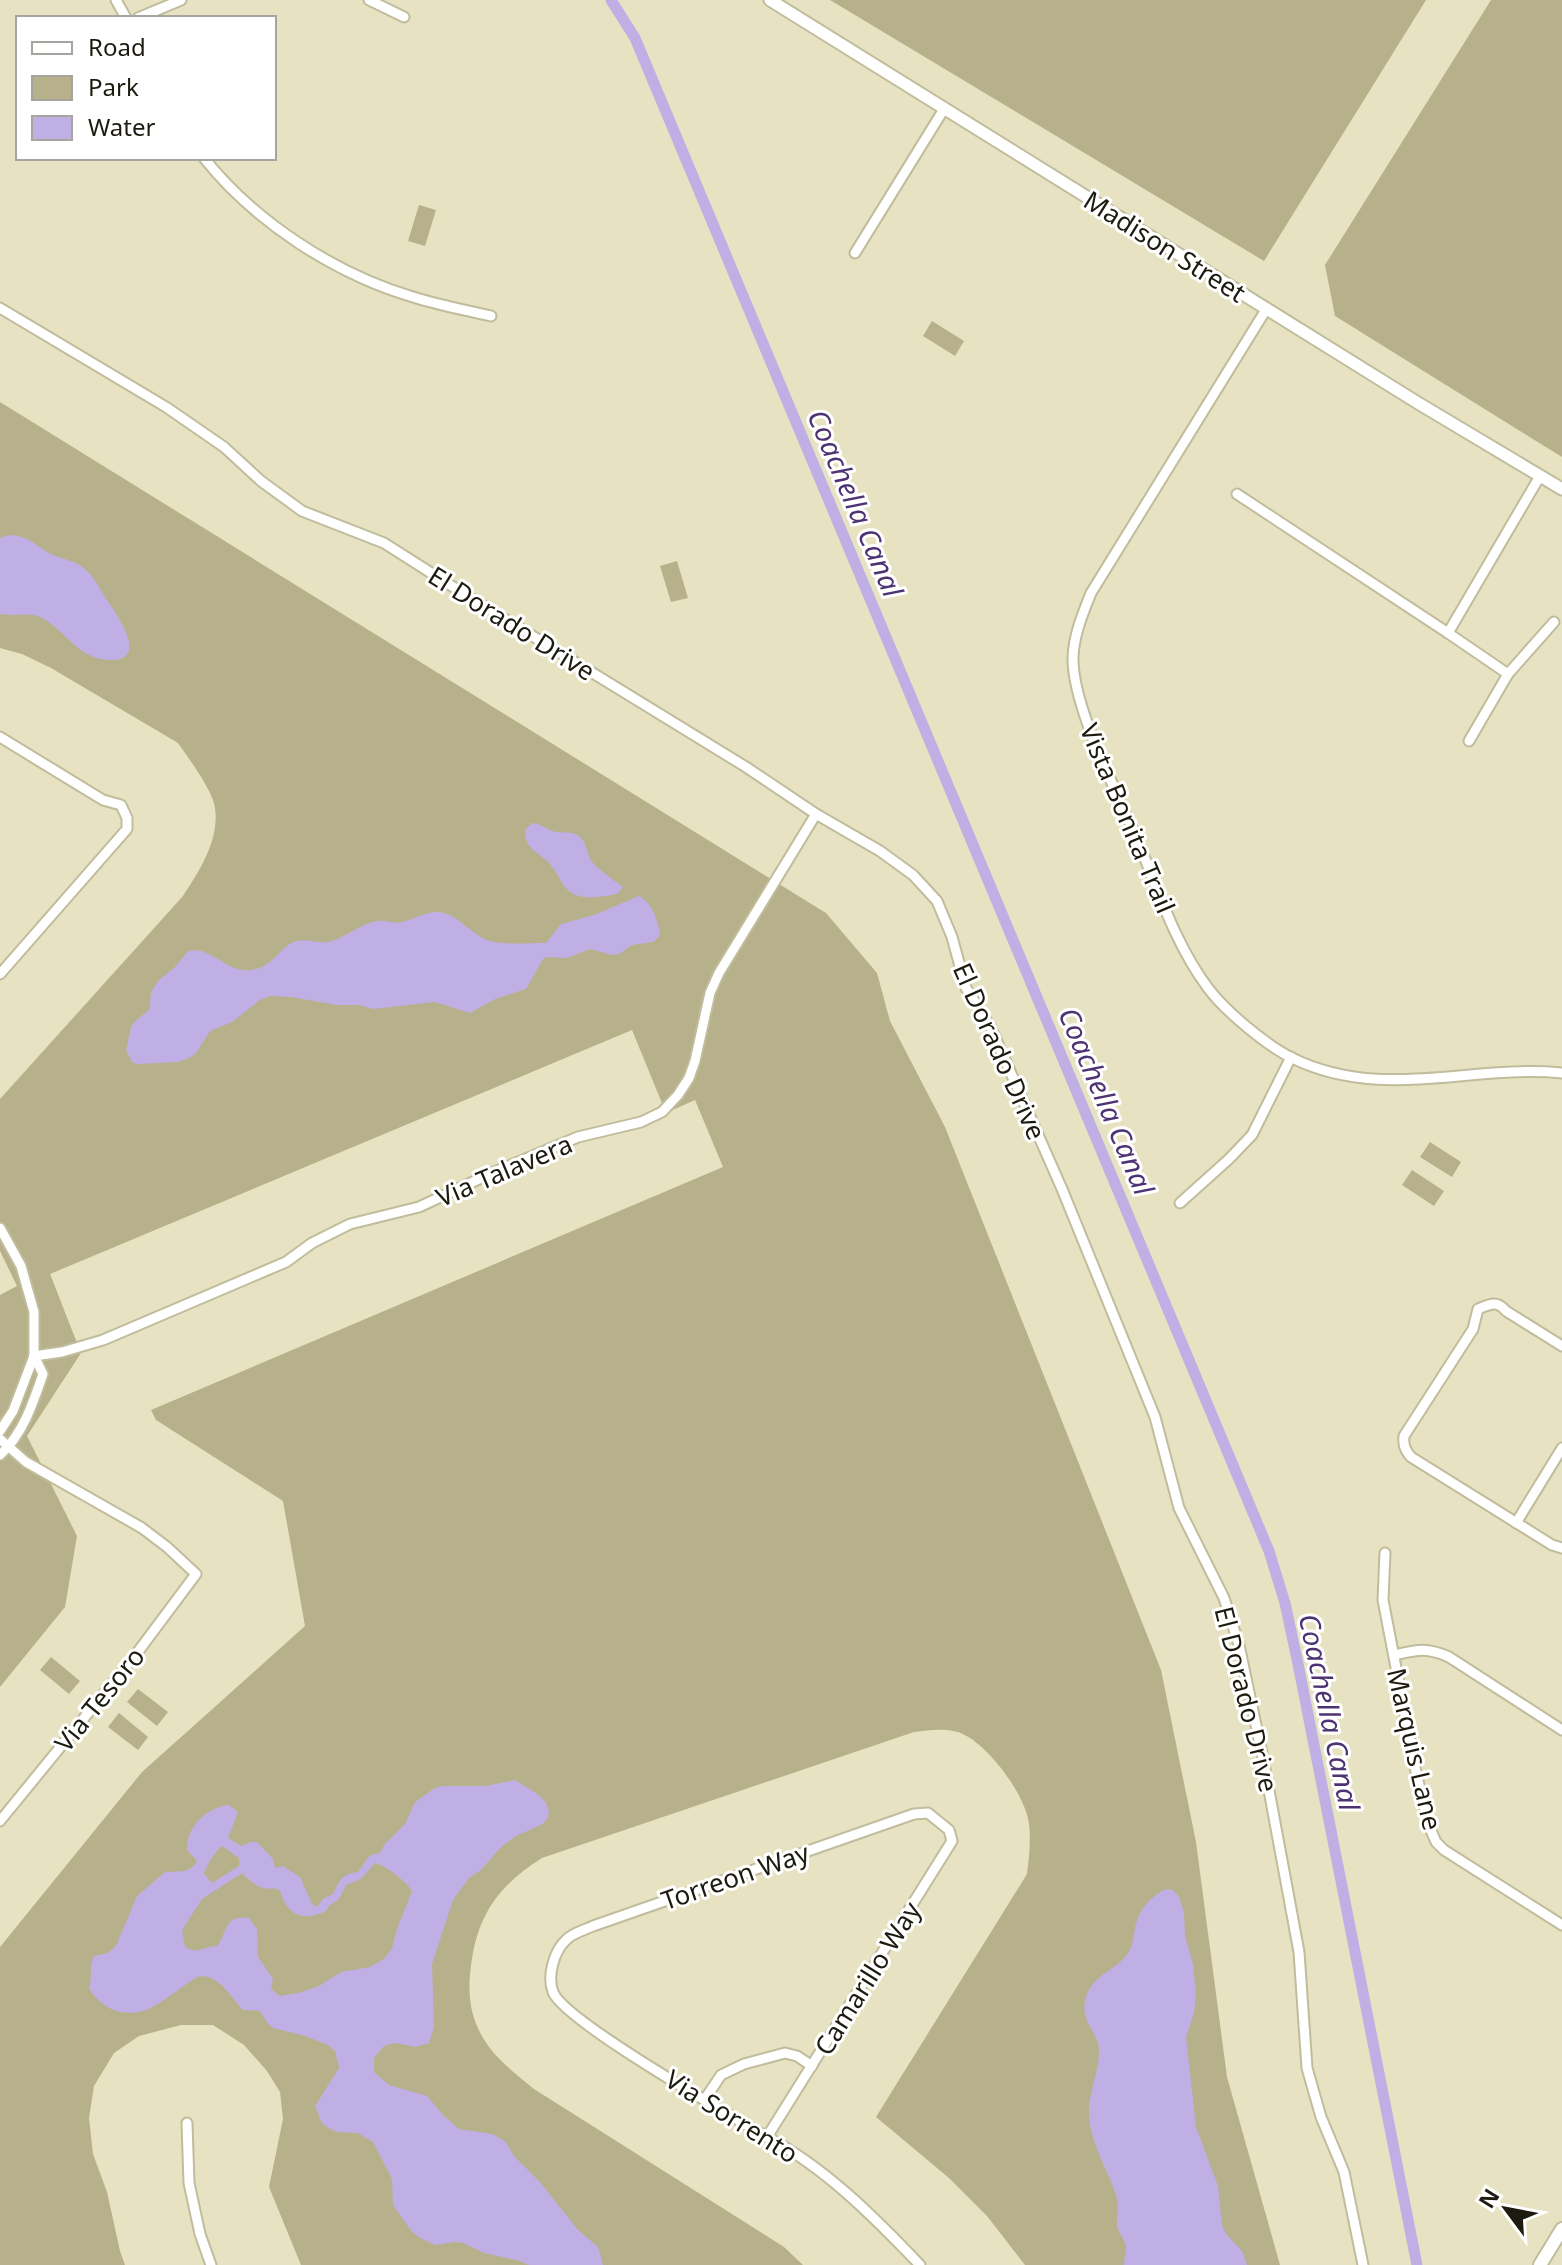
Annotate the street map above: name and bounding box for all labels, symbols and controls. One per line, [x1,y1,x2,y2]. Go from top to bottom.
legend [16,16,276,160]
text: Road [88,30,146,63]
text: Park [88,70,139,103]
text: Water [88,110,156,143]
street label: Madison Street [1077,182,1253,310]
water label: Coachella Canal [799,403,913,603]
street label: El Dorado Drive [422,557,602,689]
street label: Vista Bonita Trail [1072,718,1184,918]
street label: El Dorado Drive [945,957,1055,1145]
water label: Coachella Canal [1050,1001,1164,1201]
street label: Via Talavera [430,1125,578,1215]
street label: El Dorado Drive [1207,1602,1287,1796]
water label: Coachella Canal [1291,1610,1370,1815]
street label: Via Tesoro [46,1639,152,1759]
street label: Marquis Lane [1379,1664,1451,1834]
street label: Torreon Way [656,1834,814,1918]
street label: Camarillo Way [805,1894,929,2062]
street label: Via Sorrento [659,2061,805,2171]
north arrow [1466,2169,1546,2249]
text: N [1471,2182,1506,2213]

